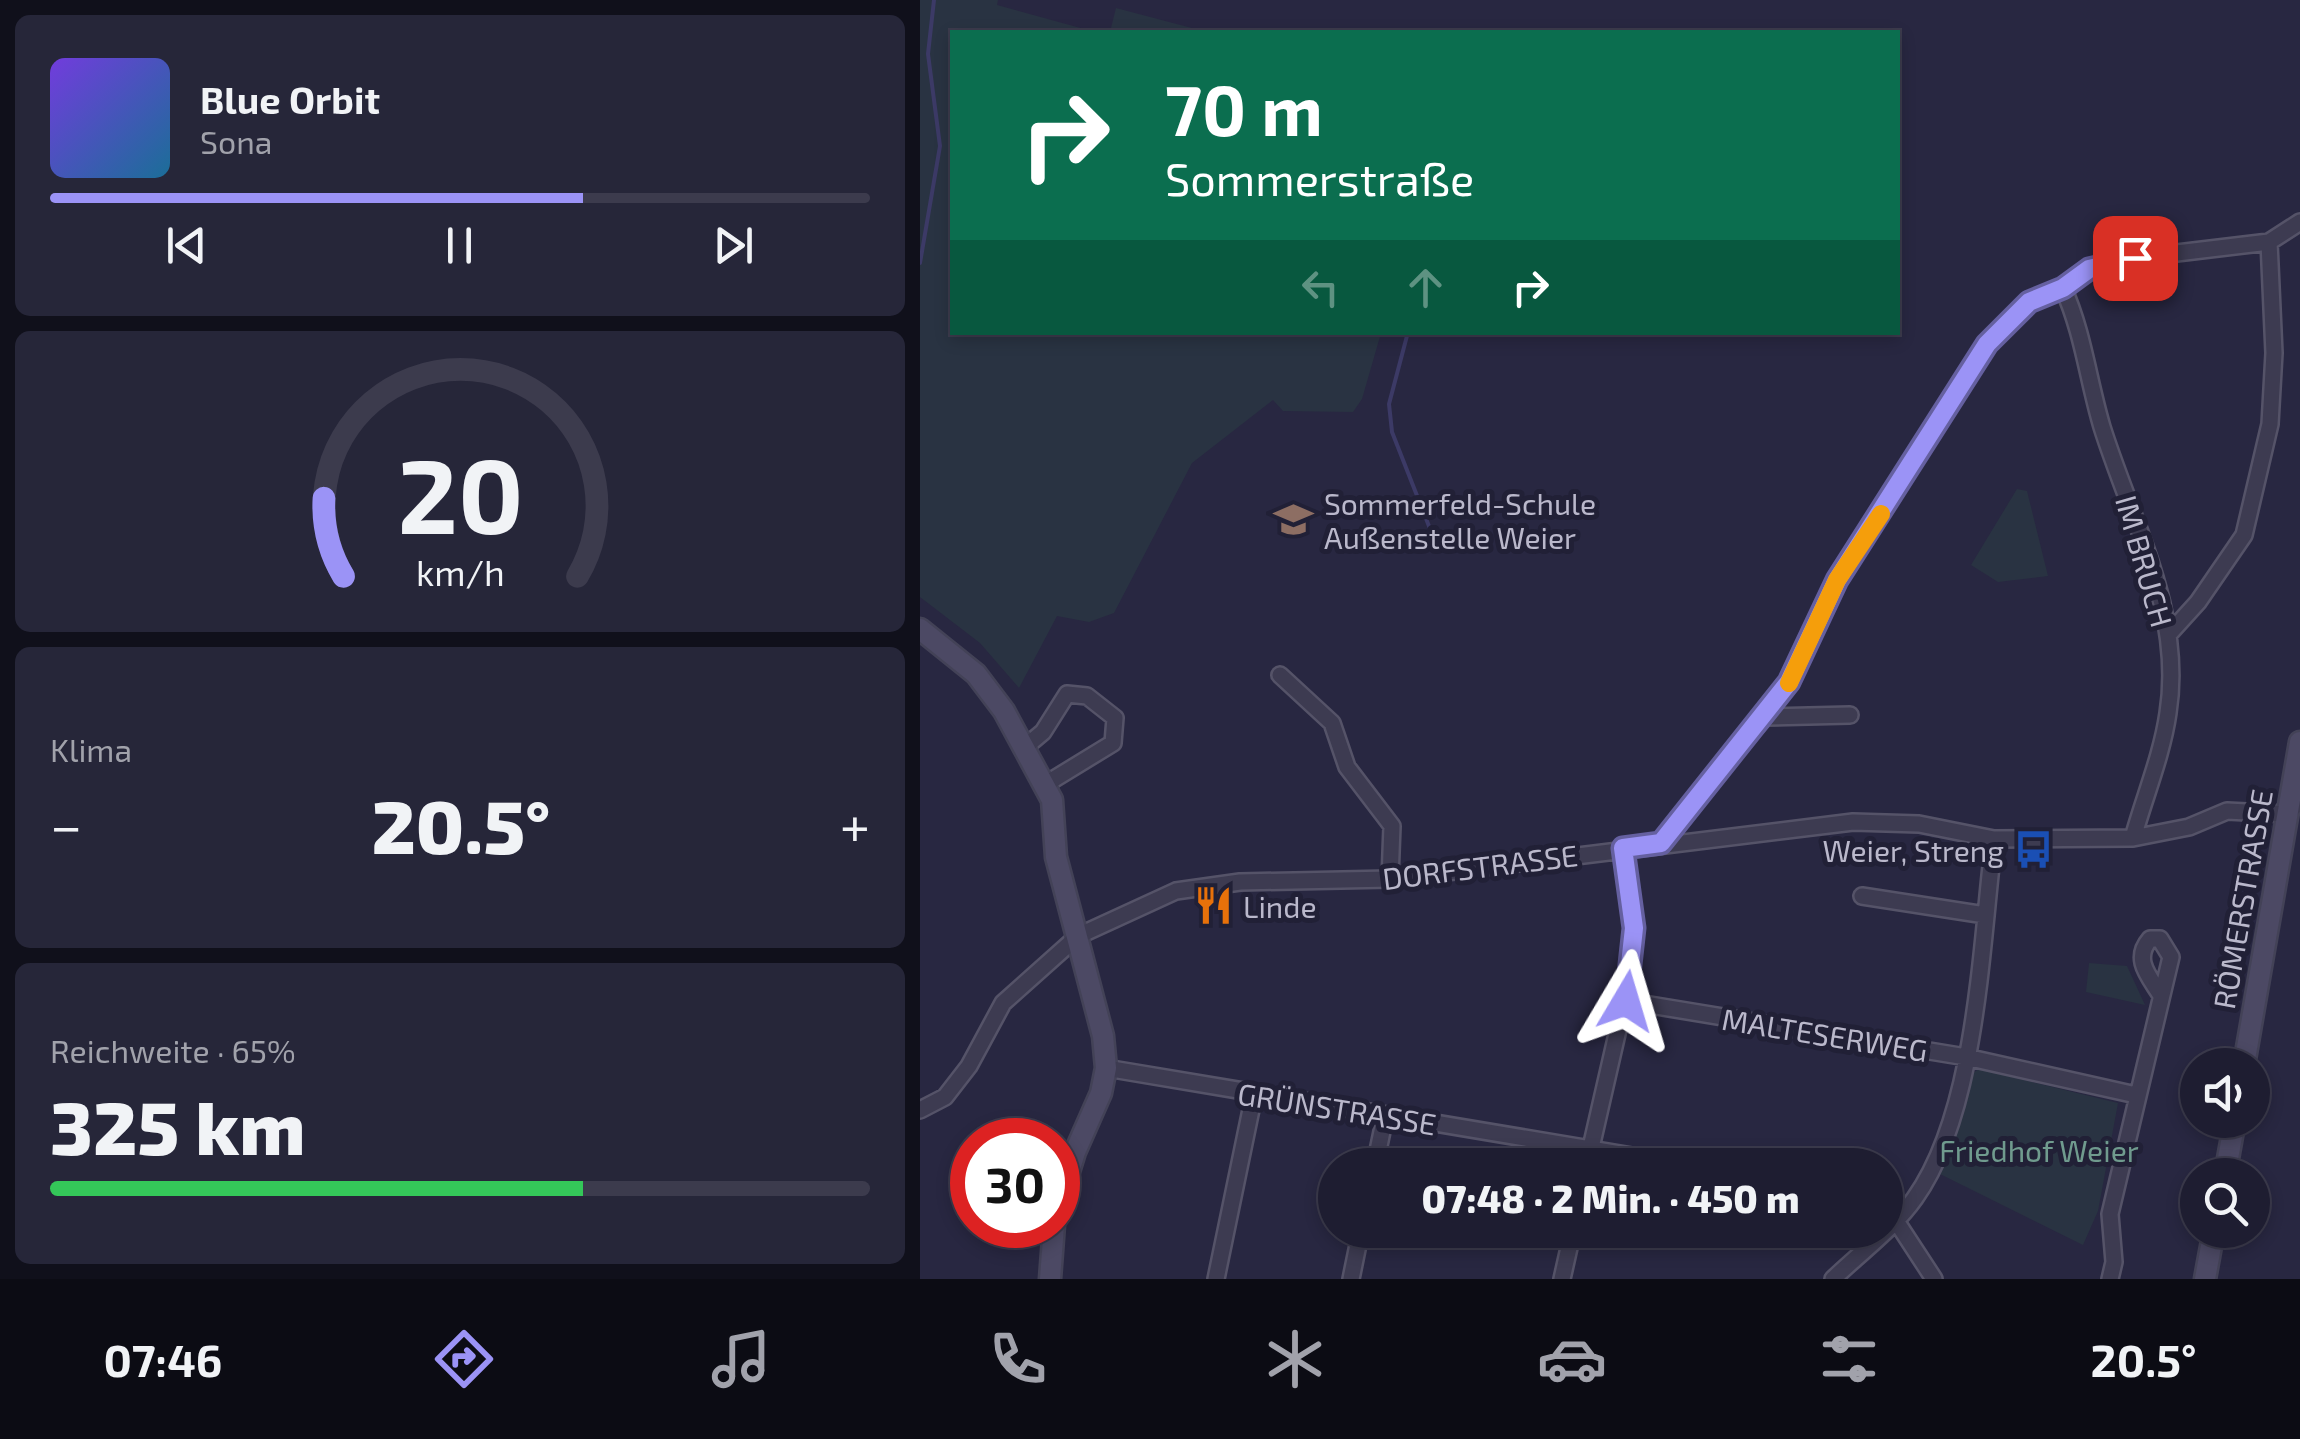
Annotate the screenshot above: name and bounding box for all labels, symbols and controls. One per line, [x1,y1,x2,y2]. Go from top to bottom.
text: 70 m [1165,66,1323,150]
icon: right [1000,70,1130,200]
text: Blue Orbit [200,76,380,122]
text: Sona [200,122,272,160]
text: Sommerstraße [1165,151,1474,205]
pin [2093,216,2178,301]
icon: previous [159,218,214,273]
icon: pause [432,218,487,273]
icon: next [706,218,761,273]
icon: arrive [2108,231,2163,286]
icon: left [1293,260,1348,315]
icon: ahead [1398,260,1453,315]
icon: right [1503,260,1558,315]
text: 20 [397,430,523,555]
place label: Sommerfeld-Schule Außenstelle Weier [1324,485,1596,555]
street label: IM BRUCH [2109,491,2181,631]
school or university icon: Sommerfeld-Schule Außenstelle Weier [1273,499,1315,541]
text: km/h [416,550,504,593]
text: Klima [50,730,132,768]
text: 20.5° [372,779,550,869]
street label: RÖMERSTRASSE [2205,786,2279,1012]
text: − [50,791,82,857]
text: + [840,791,870,857]
bus stop icon: Weier, Streng [2013,829,2055,871]
place label: Weier, Streng [1823,832,2004,868]
street label: DORFSTRASSE [1380,836,1580,896]
restaurant icon: Linde [1192,885,1234,927]
place label: Linde [1243,888,1317,924]
position arrow [1574,949,1678,1053]
street label: MALTESERWEG [1720,1000,1930,1068]
text: Reichweite · 65% [50,1031,296,1069]
map controls [2180,1048,2270,1248]
button: sound [2180,1048,2270,1138]
street label: GRÜNSTRASSE [1235,1075,1439,1141]
text: 325 km [50,1080,306,1170]
speed limit sign: 30 [950,1118,1080,1248]
park label: Friedhof Weier [1939,1132,2139,1168]
button: search [2180,1158,2270,1248]
text: 07:48 · 2 Min. · 450 m [1422,1175,1799,1221]
icon: directions [429,1324,499,1394]
icon: music [706,1324,776,1394]
icon: phone [983,1324,1053,1394]
icon: climate [1260,1324,1330,1394]
icon: car [1537,1324,1607,1394]
icon: filters [1814,1324,1884,1394]
text: 07:46 [103,1332,222,1386]
text: 20.5° [2091,1332,2196,1386]

